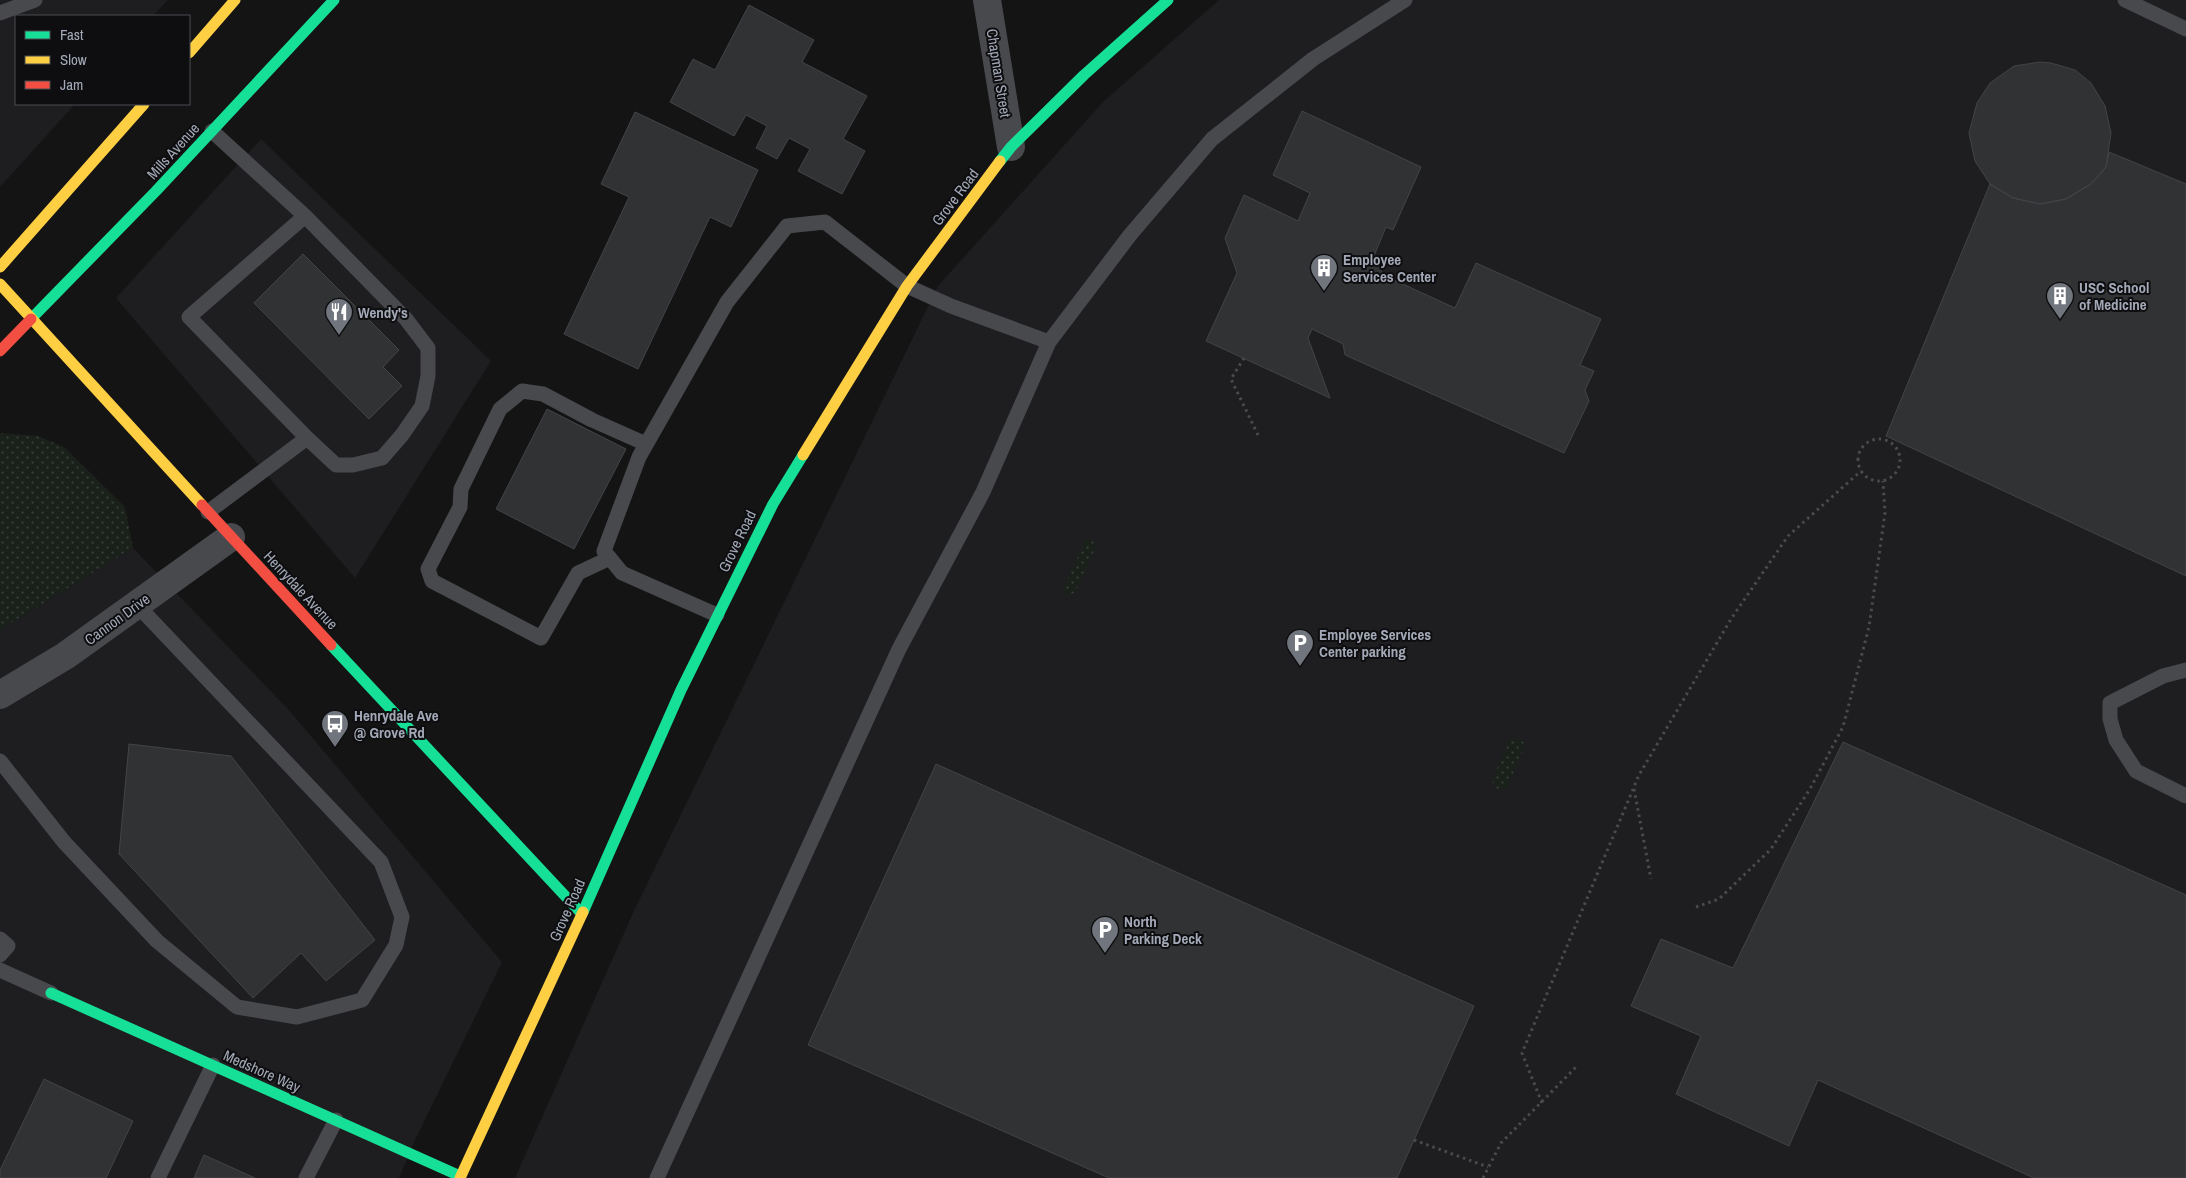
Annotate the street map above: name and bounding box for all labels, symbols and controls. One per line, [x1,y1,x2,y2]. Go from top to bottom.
legend [15,15,190,105]
text: Fast [60,24,84,45]
street label: Chapman Street [982,27,1016,119]
text: Slow [60,49,87,70]
text: Jam [60,74,83,95]
street label: Mills Avenue [142,118,204,184]
street label: Grove Road [927,164,983,230]
place label: Employee Services Center [1343,249,1436,287]
building icon: Employee Services Center [1309,253,1339,292]
place label: USC School of Medicine [2079,277,2149,315]
building icon: USC School of Medicine [2045,281,2075,320]
restaurant icon: Wendy's [324,297,354,336]
place label: Wendy's [358,302,408,323]
street label: Grove Road [713,507,761,575]
street label: Henrydale Avenue [259,546,343,634]
street label: Cannon Drive [80,588,154,650]
place label: Employee Services Center parking [1319,624,1431,662]
parking icon: Employee Services Center parking [1285,628,1315,667]
place label: Henrydale Ave @ Grove Rd [354,705,439,743]
bus stop icon: Henrydale Ave @ Grove Rd [320,709,350,748]
street label: Grove Road [544,875,590,945]
place label: North Parking Deck [1124,911,1202,949]
parking icon: North Parking Deck [1090,915,1120,954]
street label: Medshore Way [220,1045,305,1098]

